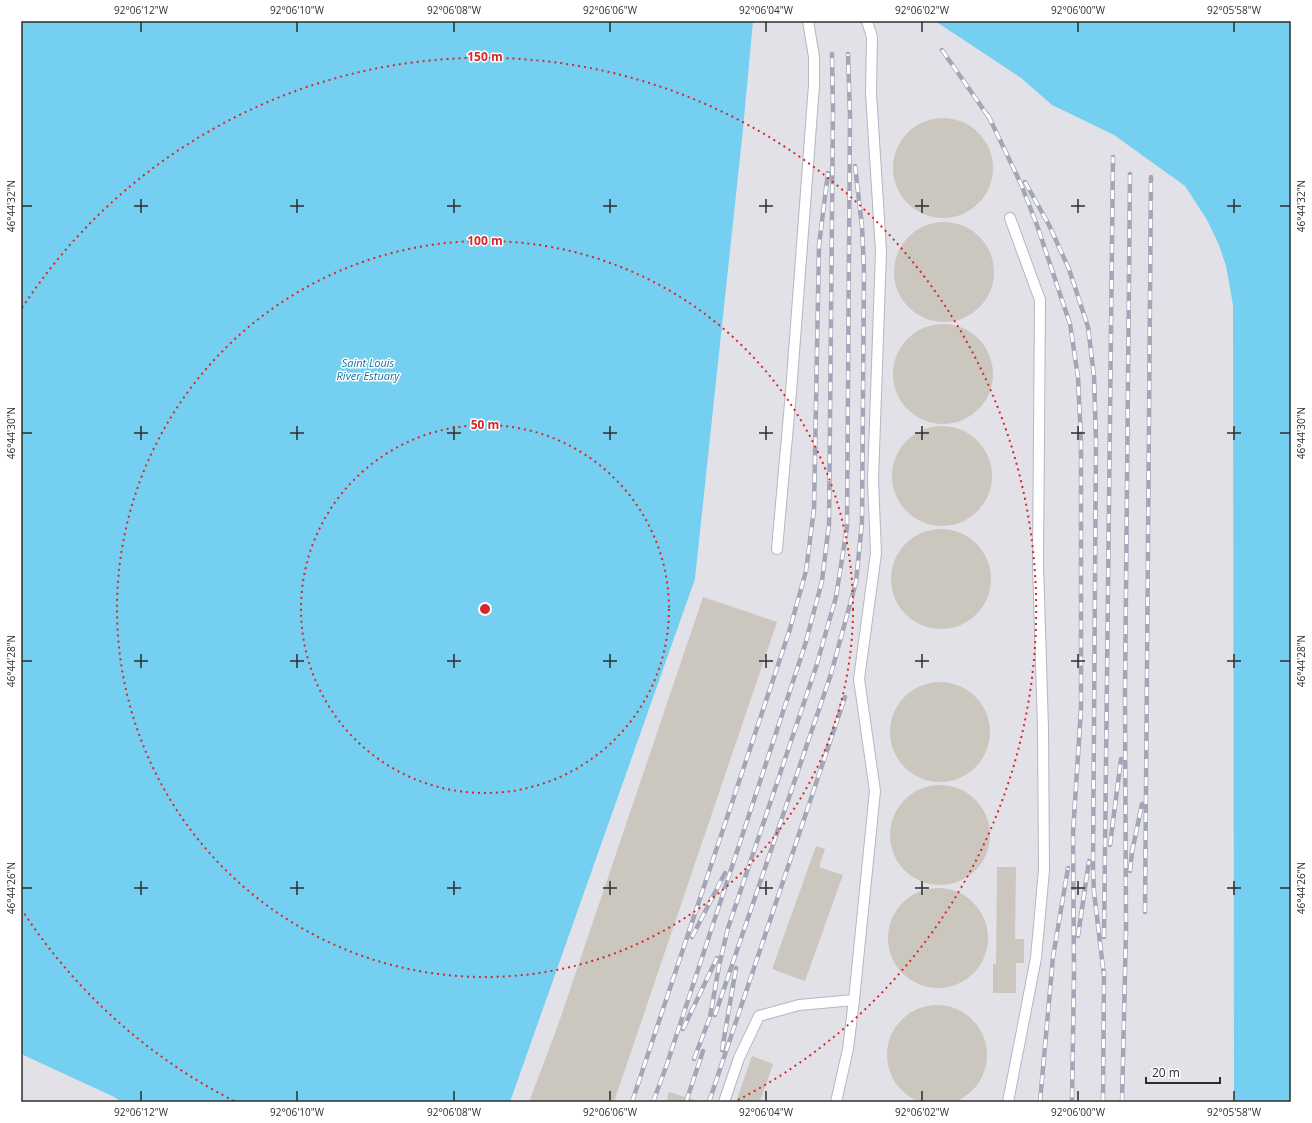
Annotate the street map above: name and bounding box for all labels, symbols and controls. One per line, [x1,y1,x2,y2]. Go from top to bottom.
text: 92°06'12"W [114,3,169,17]
text: 92°06'10"W [270,3,325,17]
text: 92°06'08"W [427,3,482,17]
text: 92°06'06"W [583,3,638,17]
text: 92°06'04"W [739,3,794,17]
text: 92°06'02"W [895,3,950,17]
text: 92°06'00"W [1051,3,1106,17]
text: 92°05'58"W [1207,3,1262,17]
text: 150 m [467,48,503,65]
text: 46°44'32"N [4,180,18,232]
text: 46°44'32"N [1294,180,1308,232]
text: 100 m [467,232,503,249]
water label: Saint Louis River Estuary [337,355,400,383]
text: 46°44'30"N [4,407,18,459]
text: 46°44'30"N [1294,407,1308,459]
text: 50 m [471,416,499,433]
centre of rings [478,602,492,616]
text: 46°44'28"N [4,635,18,687]
text: 46°44'28"N [1294,635,1308,687]
text: 46°44'26"N [4,862,18,914]
text: 46°44'26"N [1294,862,1308,914]
scale bar [1146,1059,1220,1085]
text: 20 m [1152,1064,1180,1081]
text: 92°06'12"W [114,1105,169,1119]
text: 92°06'10"W [270,1105,325,1119]
text: 92°06'08"W [427,1105,482,1119]
text: 92°06'06"W [583,1105,638,1119]
text: 92°06'04"W [739,1105,794,1119]
text: 92°06'02"W [895,1105,950,1119]
text: 92°06'00"W [1051,1105,1106,1119]
text: 92°05'58"W [1207,1105,1262,1119]

